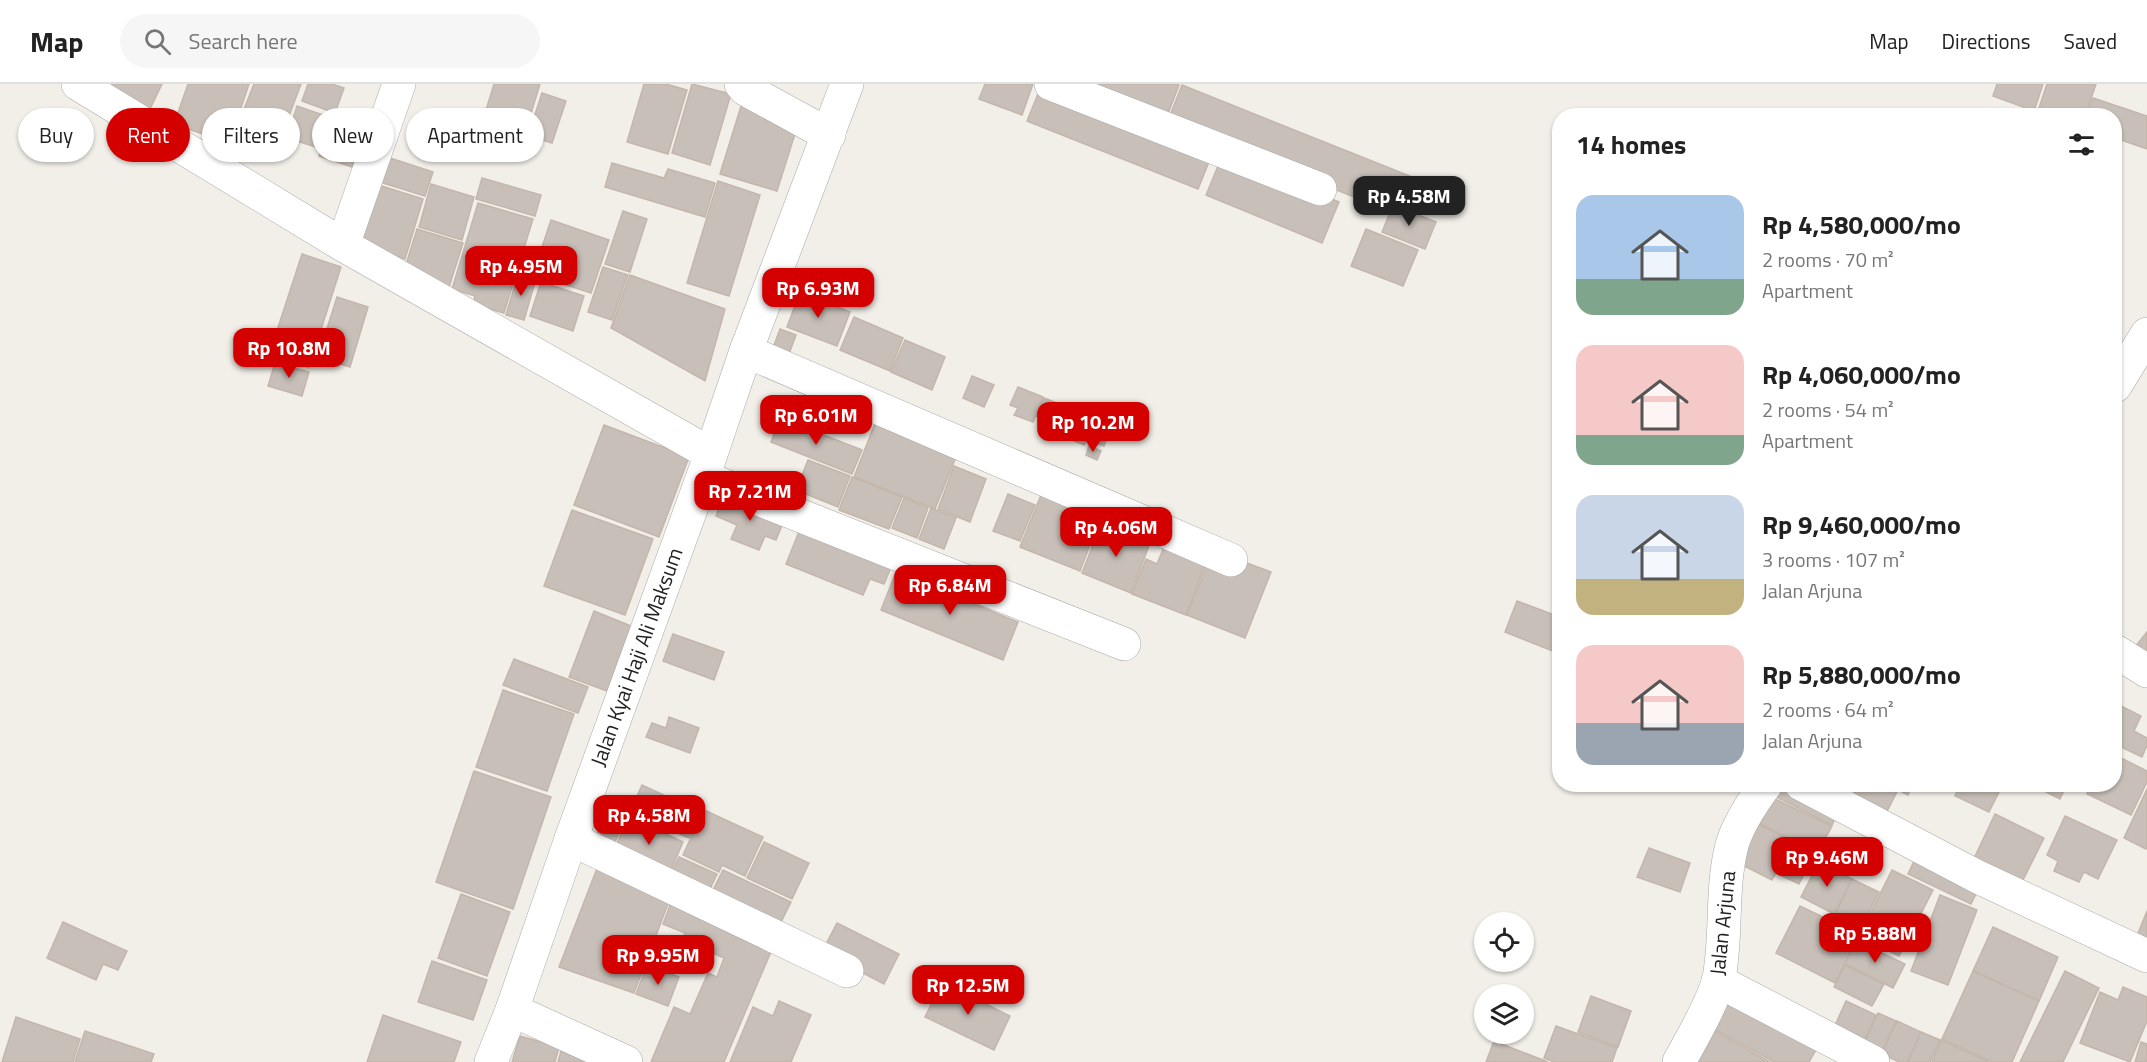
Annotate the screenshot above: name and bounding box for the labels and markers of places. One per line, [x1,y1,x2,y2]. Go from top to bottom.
pin: Rp 4.58M [1347,176,1471,227]
pin: Rp 4.95M [459,246,583,297]
pin: Rp 6.93M [756,268,880,319]
pin: Rp 10.8M [227,328,351,379]
pin: Rp 6.01M [754,395,878,446]
pin: Rp 10.2M [1031,402,1155,453]
pin: Rp 7.21M [688,471,812,522]
pin: Rp 4.06M [1054,507,1178,558]
pin: Rp 6.84M [888,565,1012,616]
pin: Rp 4.58M [587,795,711,846]
pin: Rp 9.46M [1765,837,1889,888]
pin: Rp 5.88M [1813,913,1937,964]
pin: Rp 9.95M [596,935,720,986]
pin: Rp 12.5M [906,965,1030,1016]

